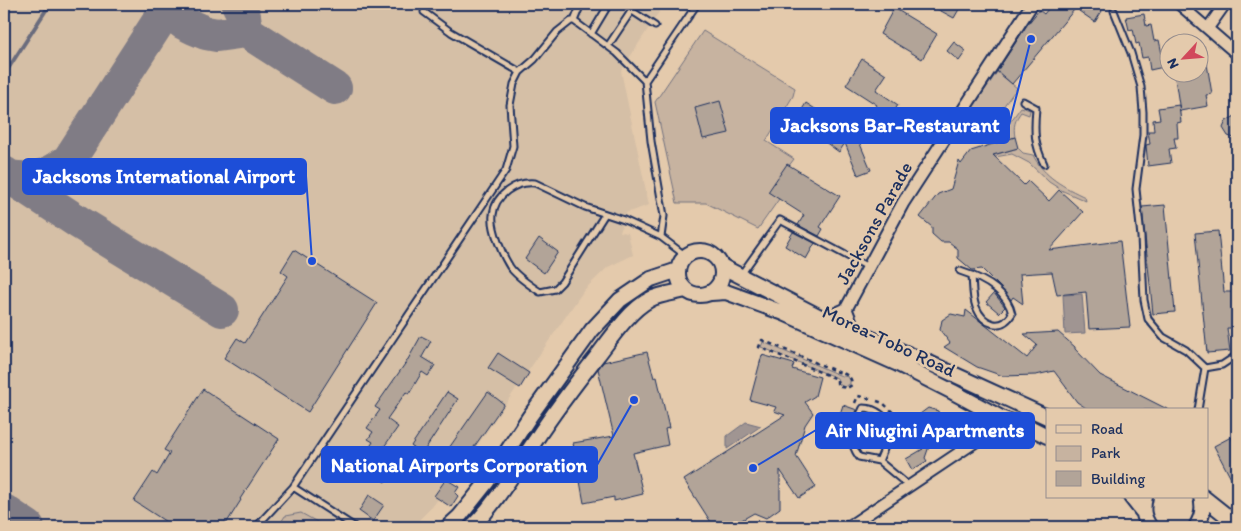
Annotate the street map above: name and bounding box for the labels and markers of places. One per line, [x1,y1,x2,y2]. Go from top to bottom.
callout: Jacksons Bar-Restaurant [771,108,1009,143]
callout: Jacksons International Airport [23,159,306,194]
callout: Air Niugini Apartments [816,413,1034,448]
callout: National Airports Corporation [322,447,597,482]

